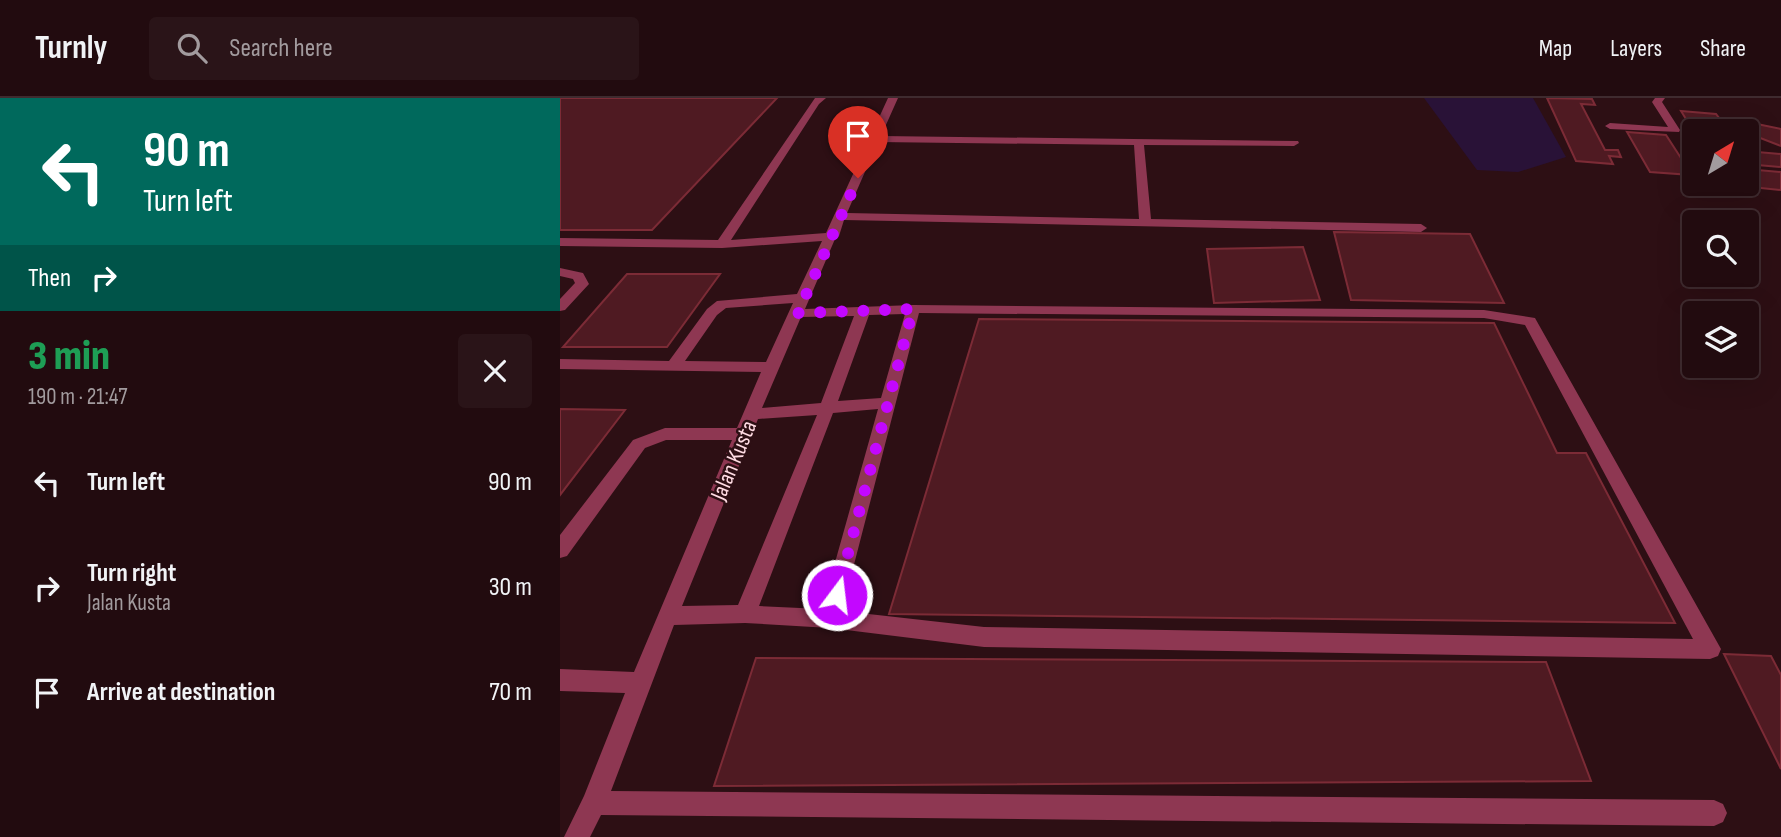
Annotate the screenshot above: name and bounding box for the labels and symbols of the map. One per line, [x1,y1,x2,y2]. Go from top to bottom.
pin [828,106,888,178]
north arrow [1682,119,1759,196]
street label: Jalan Kusta [704,416,763,505]
position arrow [800,558,874,632]

